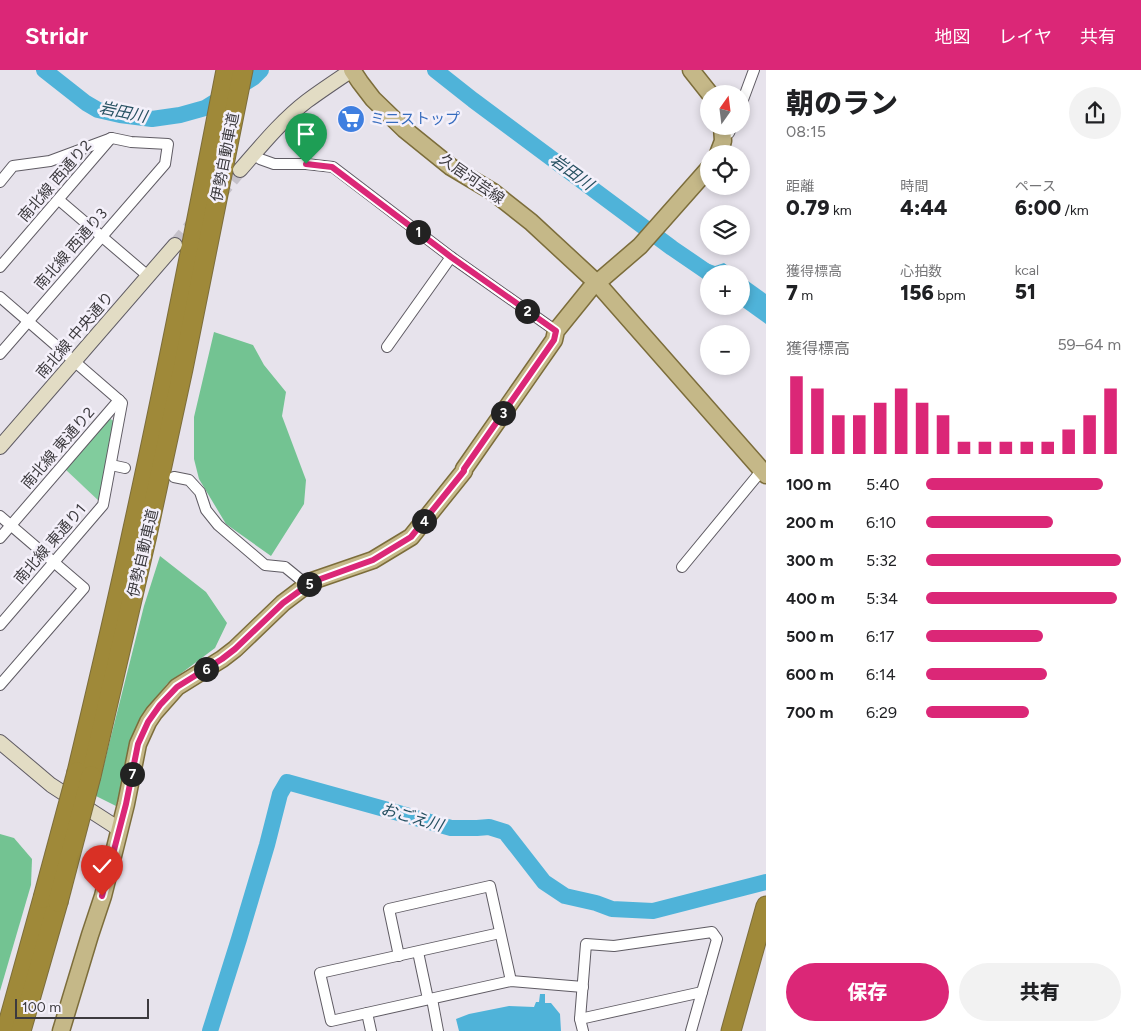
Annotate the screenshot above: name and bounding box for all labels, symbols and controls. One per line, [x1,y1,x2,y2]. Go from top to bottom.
text: Stridr [25,21,88,50]
text: 地図 [935,26,971,48]
text: レイヤ [999,26,1052,48]
text: 共有 [1080,26,1116,48]
north arrow [700,85,750,135]
map controls [700,85,750,375]
text: 朝のラン [786,86,898,120]
button: share [1069,87,1121,139]
water label: 岩田川 [98,98,150,127]
supermarket icon: ミニストップ [336,104,366,134]
place label: ミニストップ [370,110,460,128]
street label: 伊勢自動車道 [208,111,242,203]
pin [285,113,327,164]
icon: arrive [292,120,320,148]
text: 08:15 [786,122,826,141]
street label: 南北線 西通り2 [15,137,95,225]
button: locate [700,145,750,195]
street label: 久居河芸線 [436,150,508,208]
water label: 岩田川 [547,150,599,195]
text: 距離 [786,178,814,195]
text: 時間 [900,178,928,195]
text: ペース [1015,178,1056,195]
text: 0.79 [786,195,829,220]
text: 4:44 [900,195,947,220]
text: 6:00 [1015,195,1061,220]
text: km [829,202,852,219]
text: /km [1061,202,1089,219]
street label: 南北線 西通り3 [31,205,111,293]
button: layers [700,205,750,255]
pin: 1 [406,220,430,244]
text: 1 [416,224,421,241]
text: kcal [1015,262,1039,279]
text: 獲得標高 [786,263,842,280]
text: 心拍数 [900,263,942,280]
button: + [700,265,750,315]
text: 51 [1015,279,1036,304]
text: 7 [786,280,798,305]
text: 156 [900,280,934,305]
text: m [798,287,813,304]
text: bpm [934,287,966,304]
street label: 南北線 中央通り [33,288,117,382]
pin: 2 [514,298,540,324]
text: 2 [523,303,532,320]
button: − [700,325,750,375]
text: 59–64 m [1057,335,1121,354]
text: 獲得標高 [786,339,850,358]
pin: 3 [490,400,516,426]
street label: 南北線 東通り2 [18,404,98,492]
text: 3 [500,405,507,422]
text: 100 m [786,475,831,494]
text: 5:40 [866,475,899,494]
street label: 南北線 東通り1 [10,500,90,588]
street label: 伊勢自動車道 [124,507,162,599]
pin: 4 [412,508,436,534]
text: 4 [420,513,429,530]
text: 200 m [786,513,834,532]
text: 6:10 [866,513,896,532]
text: 300 m [786,551,833,570]
text: 5:32 [866,551,897,570]
pin: 5 [296,572,322,596]
text: 5 [305,576,314,593]
text: 400 m [786,589,835,608]
text: 5:34 [866,589,898,608]
text: 500 m [786,627,834,646]
text: 6:17 [866,627,894,646]
pin: 6 [194,656,218,682]
text: 6 [202,661,211,678]
text: 600 m [786,665,834,684]
text: 6:14 [866,665,896,684]
text: 700 m [786,703,833,722]
text: 6:29 [866,703,897,722]
pin: 7 [120,762,144,786]
text: 7 [129,766,136,783]
water label: おごえ川 [379,799,447,836]
pin [81,845,123,896]
icon: check [88,852,116,880]
button: 保存 [786,963,949,1021]
button: 共有 [959,963,1121,1021]
scale bar [15,996,149,1019]
text: 100 m [22,999,61,1016]

